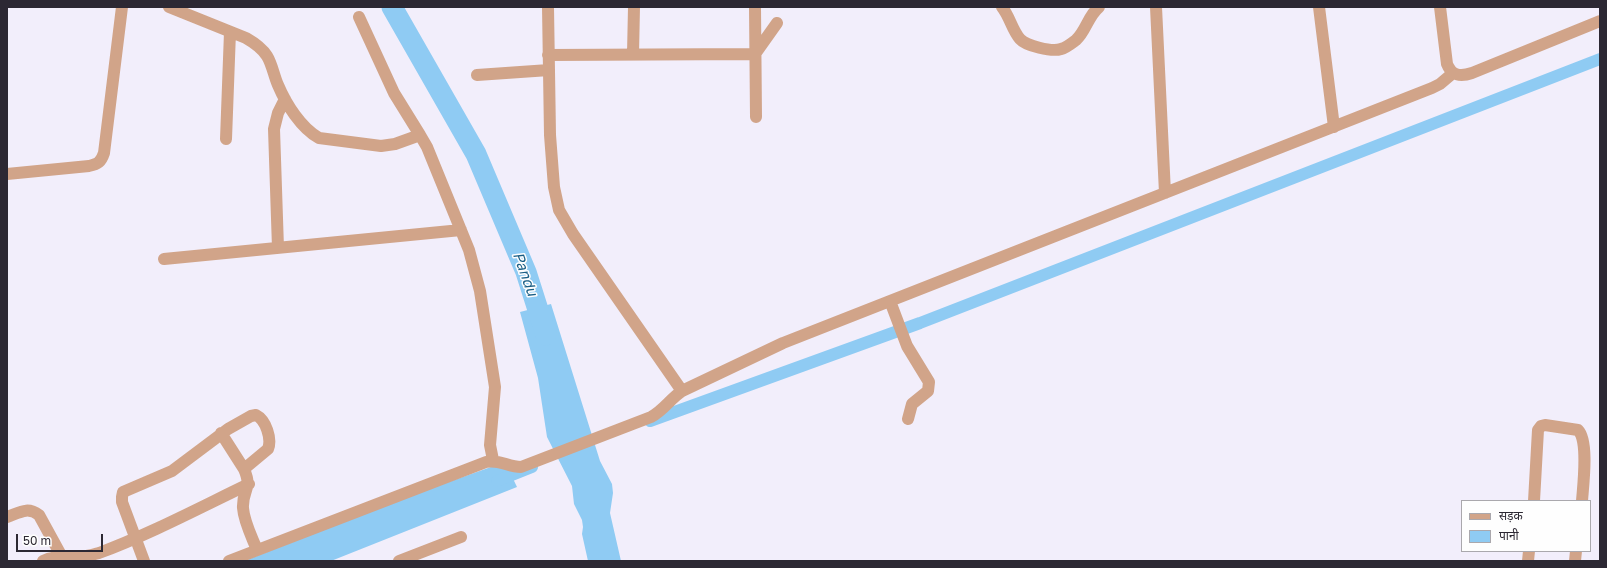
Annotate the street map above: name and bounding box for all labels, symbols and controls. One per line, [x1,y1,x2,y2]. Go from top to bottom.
water label: Pandu [509,249,541,299]
legend [1461,500,1591,552]
text: सड़क [1499,508,1523,523]
scale bar [18,526,105,552]
text: पानी [1499,528,1519,543]
text: 50 m [23,533,51,548]

